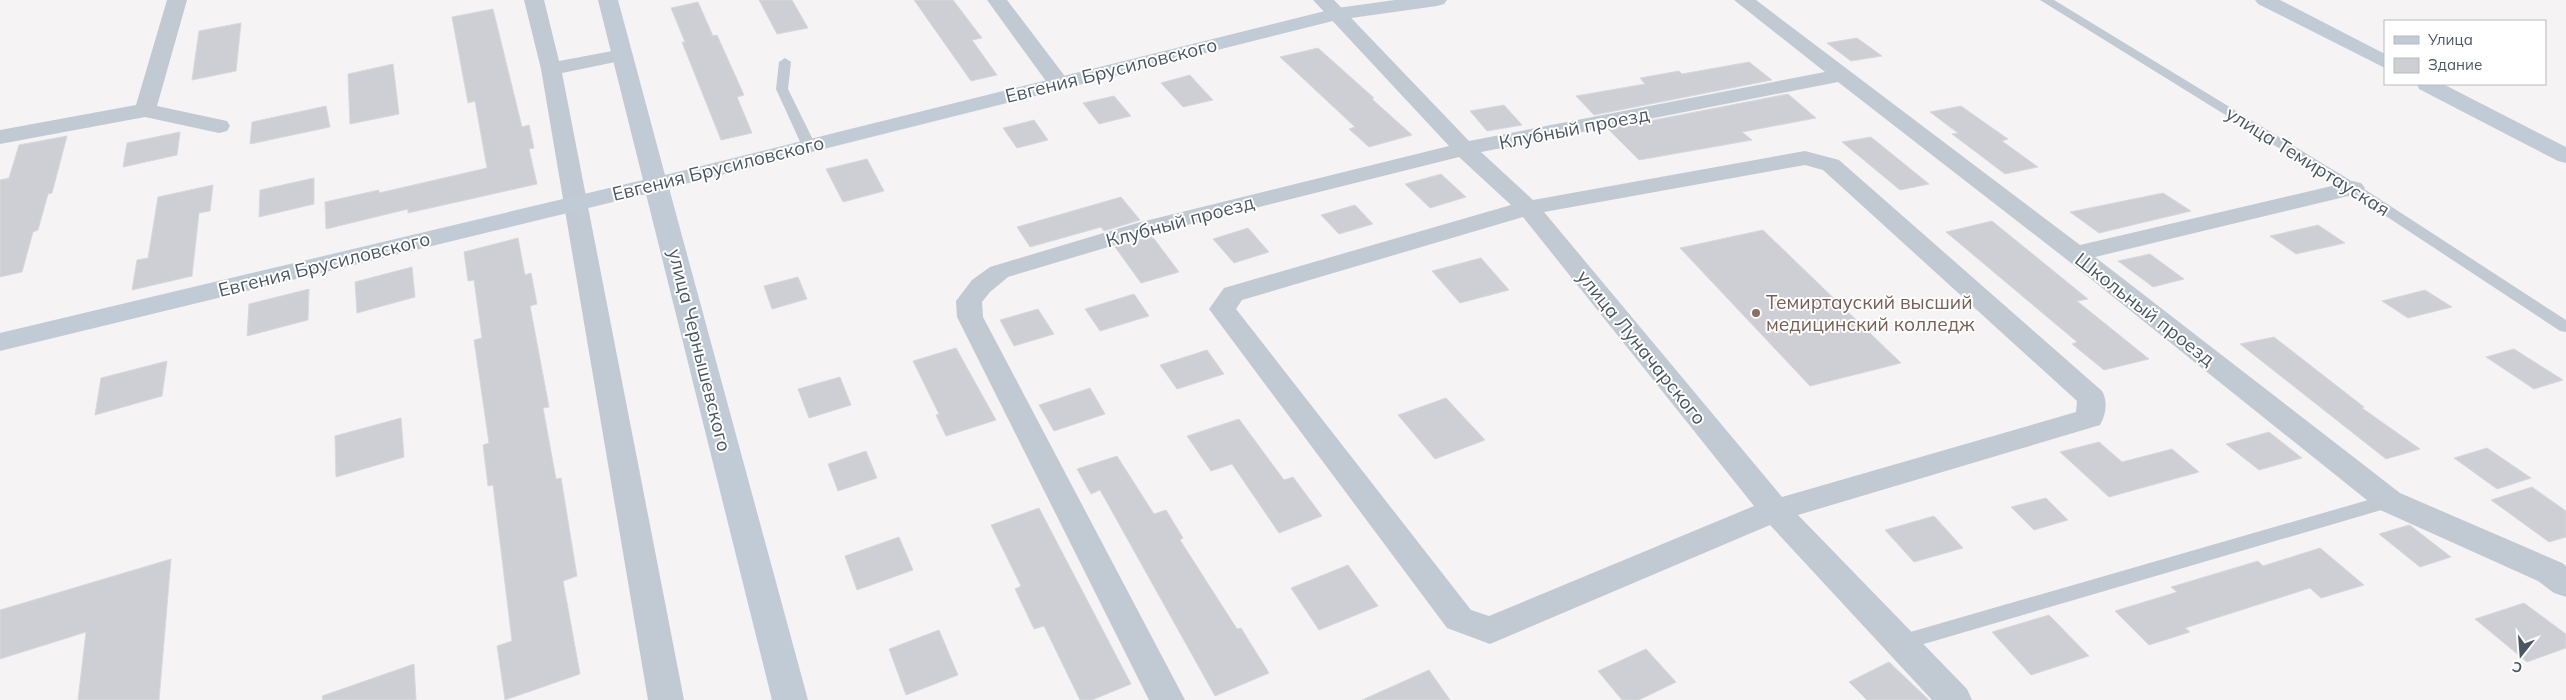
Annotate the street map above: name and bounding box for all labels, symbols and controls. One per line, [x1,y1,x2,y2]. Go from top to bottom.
legend [2384,20,2546,85]
text: Улица [2427,30,2473,49]
street label: Евгения Брусиловского [1003,32,1219,108]
text: Здание [2428,55,2482,74]
street label: улица Темиртауская [2222,101,2394,221]
street label: Клубный проезд [1497,102,1652,154]
street label: Евгения Брусиловского [610,130,826,206]
street label: Клубный проезд [1103,190,1257,252]
street label: Евгения Брусиловского [216,226,432,302]
street label: улица Чернышевского [663,246,737,454]
street label: Школьный проезд [2070,247,2220,371]
street label: улица Луначарского [1572,265,1712,429]
place label: Темиртауский высший медицинский колледж [1766,290,1975,336]
marker: Темиртауский высший медицинский колледж [1750,307,1762,319]
north arrow [2496,630,2546,680]
text: С [2510,657,2524,677]

